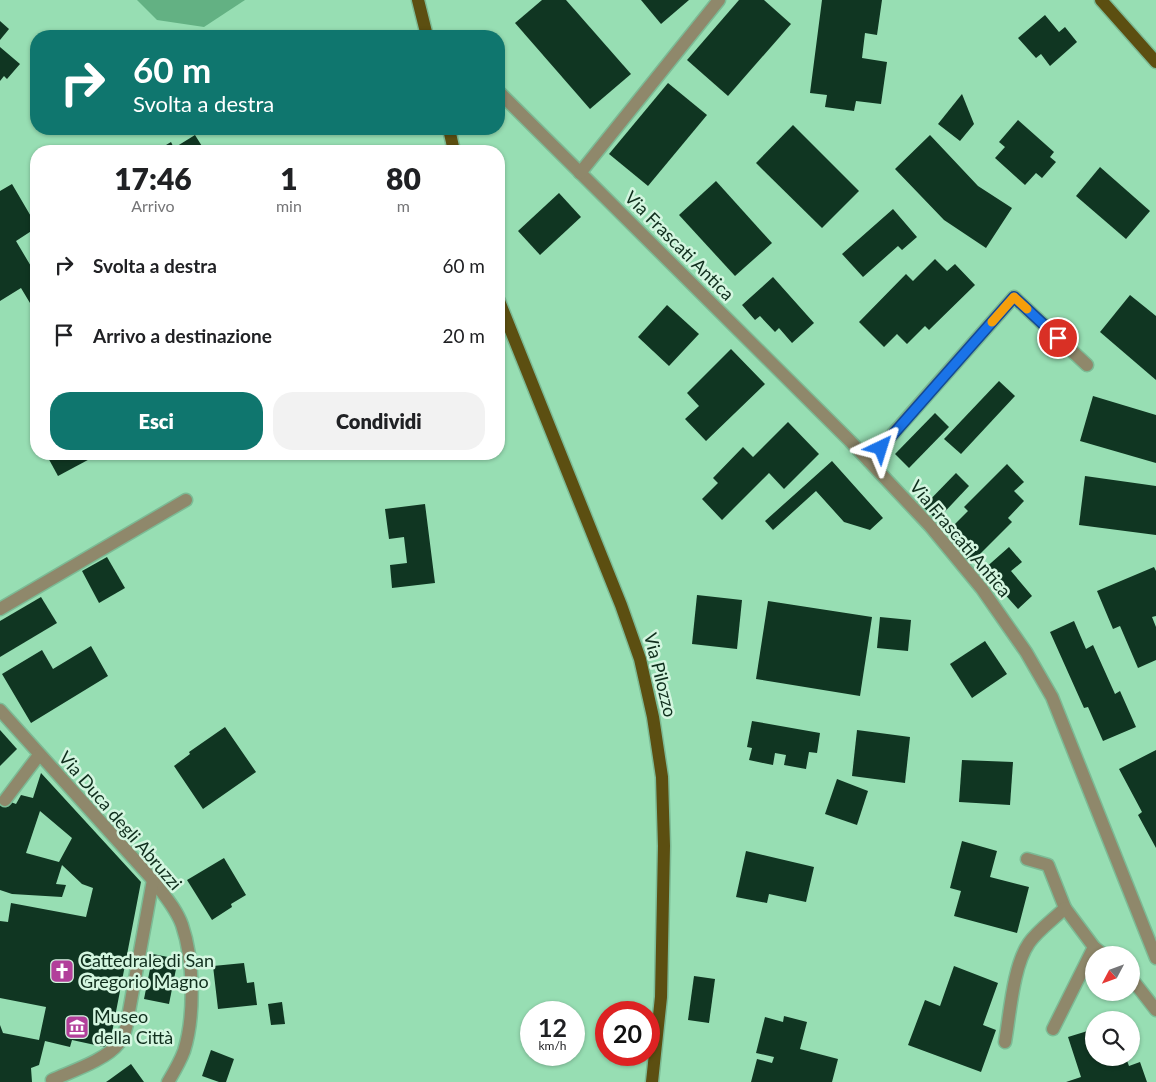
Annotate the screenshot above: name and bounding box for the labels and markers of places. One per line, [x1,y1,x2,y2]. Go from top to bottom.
pin [1037,317,1079,359]
place label: Cattedrale di San Gregorio Magno [80,949,214,992]
church icon: Cattedrale di San Gregorio Magno [49,958,75,984]
place label: Museo della Città [94,1005,173,1048]
museum icon: Museo della Città [64,1014,90,1040]

